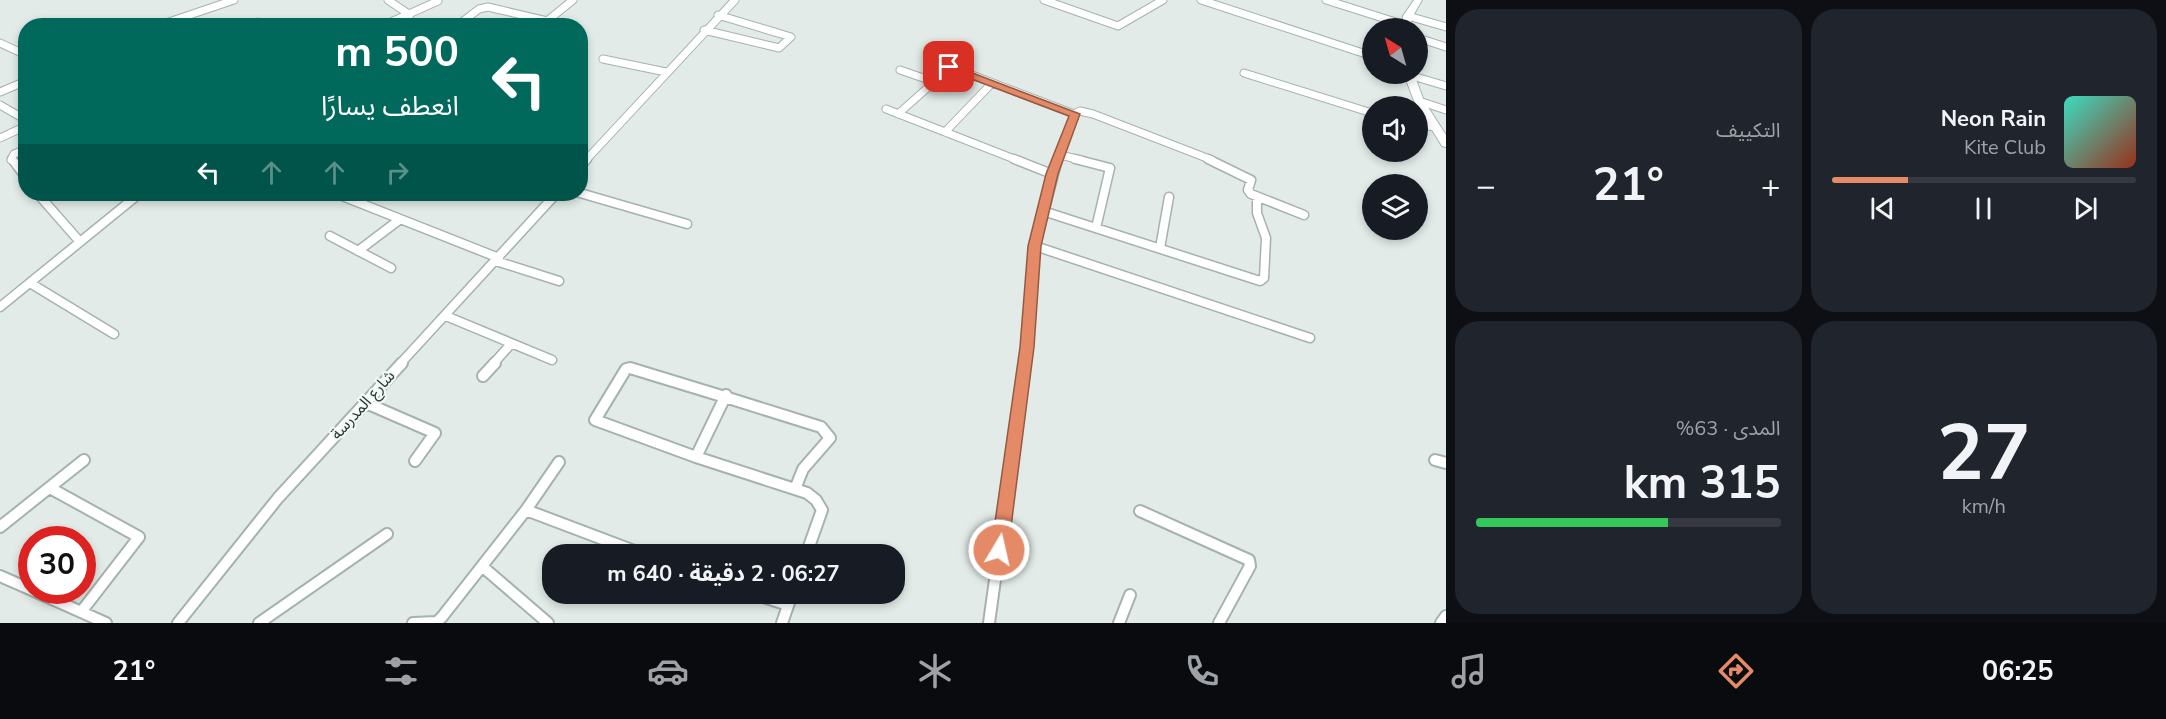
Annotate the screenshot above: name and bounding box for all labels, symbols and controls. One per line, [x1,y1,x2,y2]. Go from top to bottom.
north arrow [1362,18,1428,84]
map controls [1362,18,1428,240]
text: 500 m [335,24,459,81]
pin [923,41,974,92]
icon: left [480,42,558,120]
icon: arrive [932,50,965,83]
text: انعطف يسارًا [321,88,459,125]
button: sound [1362,96,1428,162]
text: Neon Rain [1941,104,2046,134]
text: التكييف [1716,117,1781,144]
text: Kite Club [1964,134,2046,161]
text: 21° [1593,155,1664,216]
icon: left [192,156,225,189]
icon: ahead [255,156,288,189]
icon: ahead [318,156,351,189]
icon: right [381,156,414,189]
text: − [1476,164,1496,209]
text: + [1761,164,1781,209]
button: layers [1362,174,1428,240]
icon: previous [1866,192,1899,225]
icon: pause [1967,192,2000,225]
icon: next [2069,192,2102,225]
street label: شارع المدرسة [326,365,401,445]
text: 27 [1937,400,2031,507]
text: المدى · 63% [1676,415,1781,442]
text: 315 km [1624,453,1781,514]
text: km/h [1962,493,2006,520]
position arrow [967,518,1031,582]
speed limit sign: 30 [18,526,96,604]
text: 06:27 · 2 دقيقة · 640 m [607,559,840,589]
icon: filters [380,650,422,692]
icon: car [647,650,689,692]
icon: climate [914,650,956,692]
icon: phone [1181,650,1223,692]
icon: music [1448,650,1490,692]
icon: directions [1715,650,1757,692]
text: 21° [113,653,155,690]
text: 06:25 [1982,653,2054,690]

